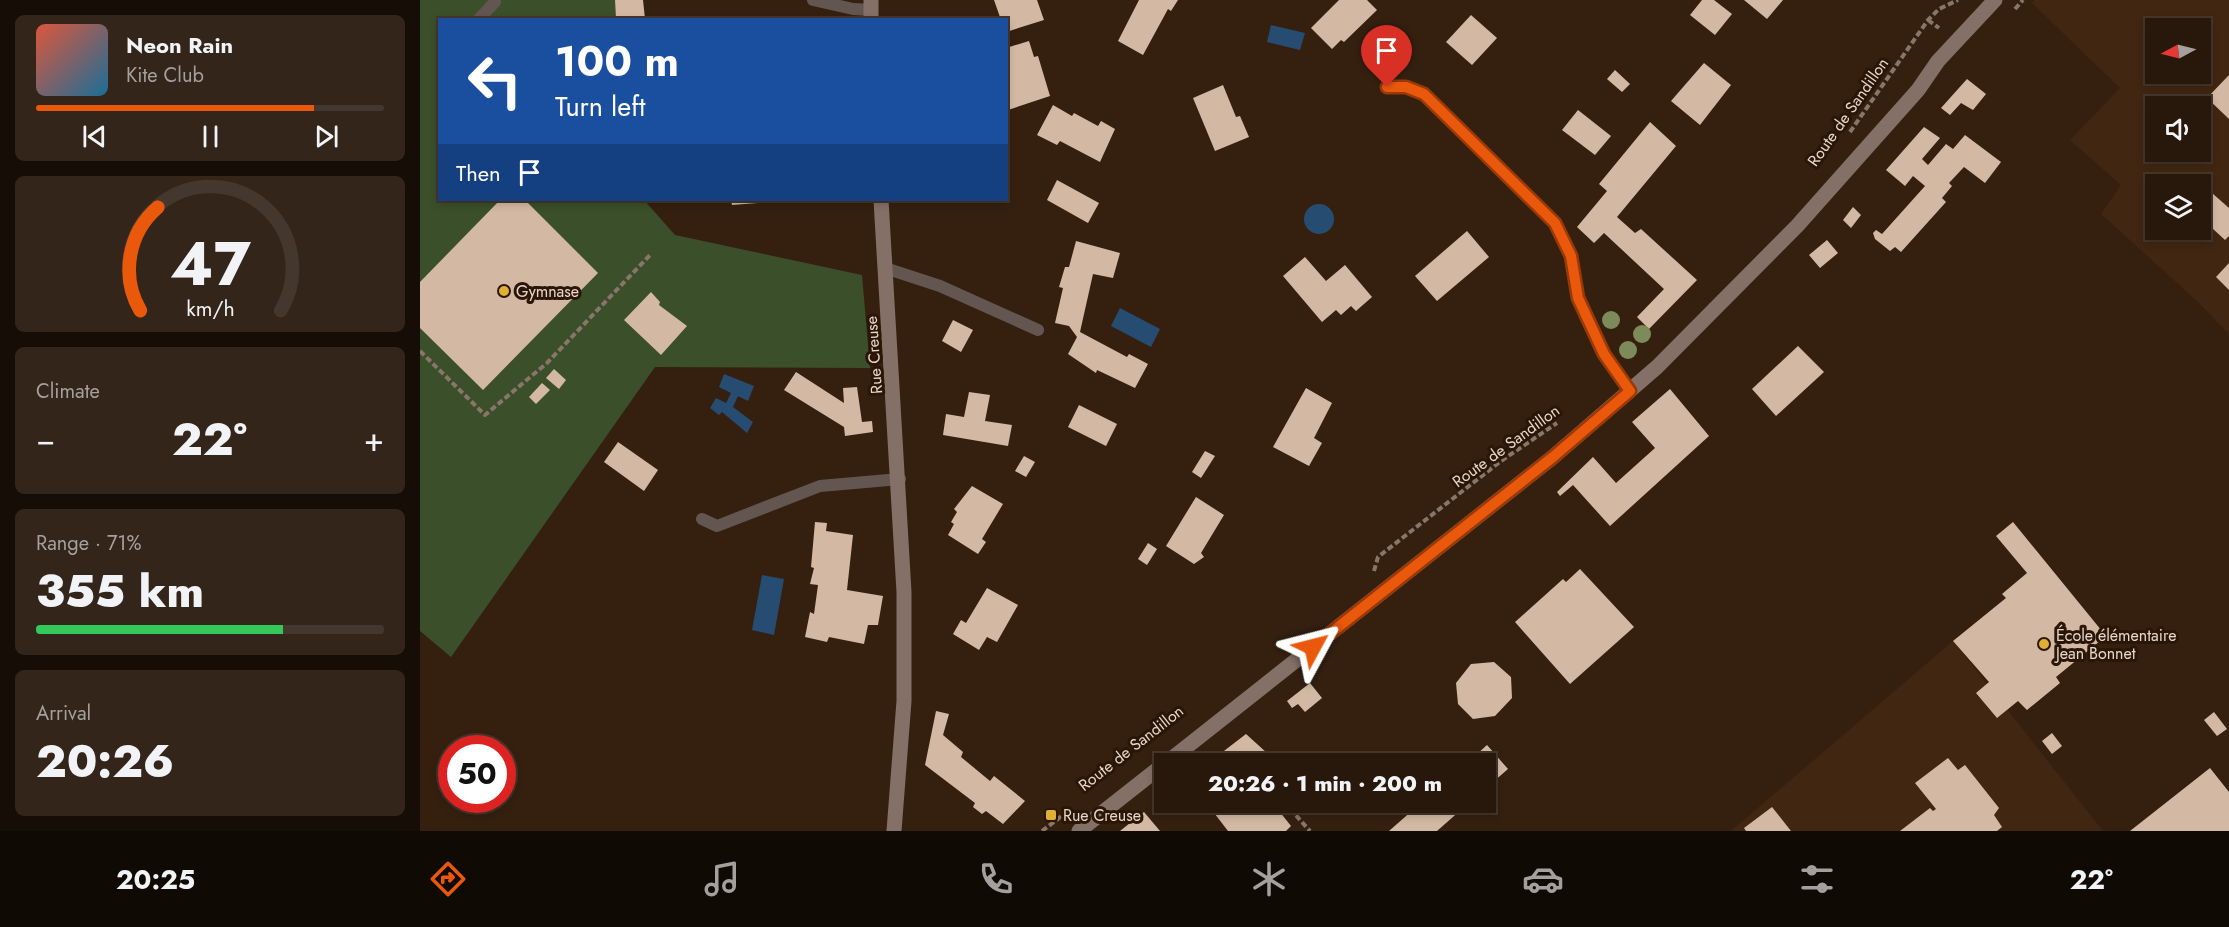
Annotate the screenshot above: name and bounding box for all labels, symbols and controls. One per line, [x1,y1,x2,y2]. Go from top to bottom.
north arrow [2145,18,2211,84]
map controls [2145,18,2211,240]
pin [1361,25,1412,87]
text: Neon Rain [126,29,233,61]
text: 100 m [555,31,679,92]
icon: arrive [1370,34,1403,67]
icon: left [456,42,534,120]
street label: Route de Sandillon [1802,53,1894,171]
text: Kite Club [126,61,204,90]
text: Turn left [555,87,645,126]
button: sound [2145,96,2211,162]
icon: previous [78,120,111,153]
icon: pause [194,120,227,153]
icon: next [310,120,343,153]
icon: arrive [513,156,546,189]
text: Then [456,157,501,189]
button: layers [2145,174,2211,240]
text: 47 [169,218,251,308]
place label: Gymnase [516,280,579,303]
marker: Gymnase [497,284,511,298]
text: km/h [186,294,234,325]
street label: Rue Creuse [860,315,888,395]
text: Climate [36,377,100,406]
street label: Route de Sandillon [1448,399,1564,493]
text: 22° [172,407,247,472]
text: − [36,416,55,463]
text: + [364,416,384,463]
text: Range · 71% [36,529,142,558]
text: 355 km [36,559,204,624]
position arrow [1281,615,1345,679]
place label: École élémentaire Jean Bonnet [2054,624,2176,665]
marker: École élémentaire Jean Bonnet [2037,637,2051,651]
text: Arrival [36,699,91,728]
street label: Route de Sandillon [1074,700,1188,796]
text: 20:26 [36,729,174,794]
speed limit sign: 50 [438,735,516,813]
text: 20:26 · 1 min · 200 m [1208,767,1442,799]
place label: Rue Creuse [1063,804,1141,827]
marker: Rue Creuse [1044,808,1058,822]
icon: directions [427,858,469,900]
icon: music [701,858,743,900]
icon: phone [975,858,1017,900]
icon: climate [1248,858,1290,900]
icon: car [1522,858,1564,900]
icon: filters [1796,858,1838,900]
text: 20:25 [116,860,195,899]
text: 22° [2070,860,2113,899]

